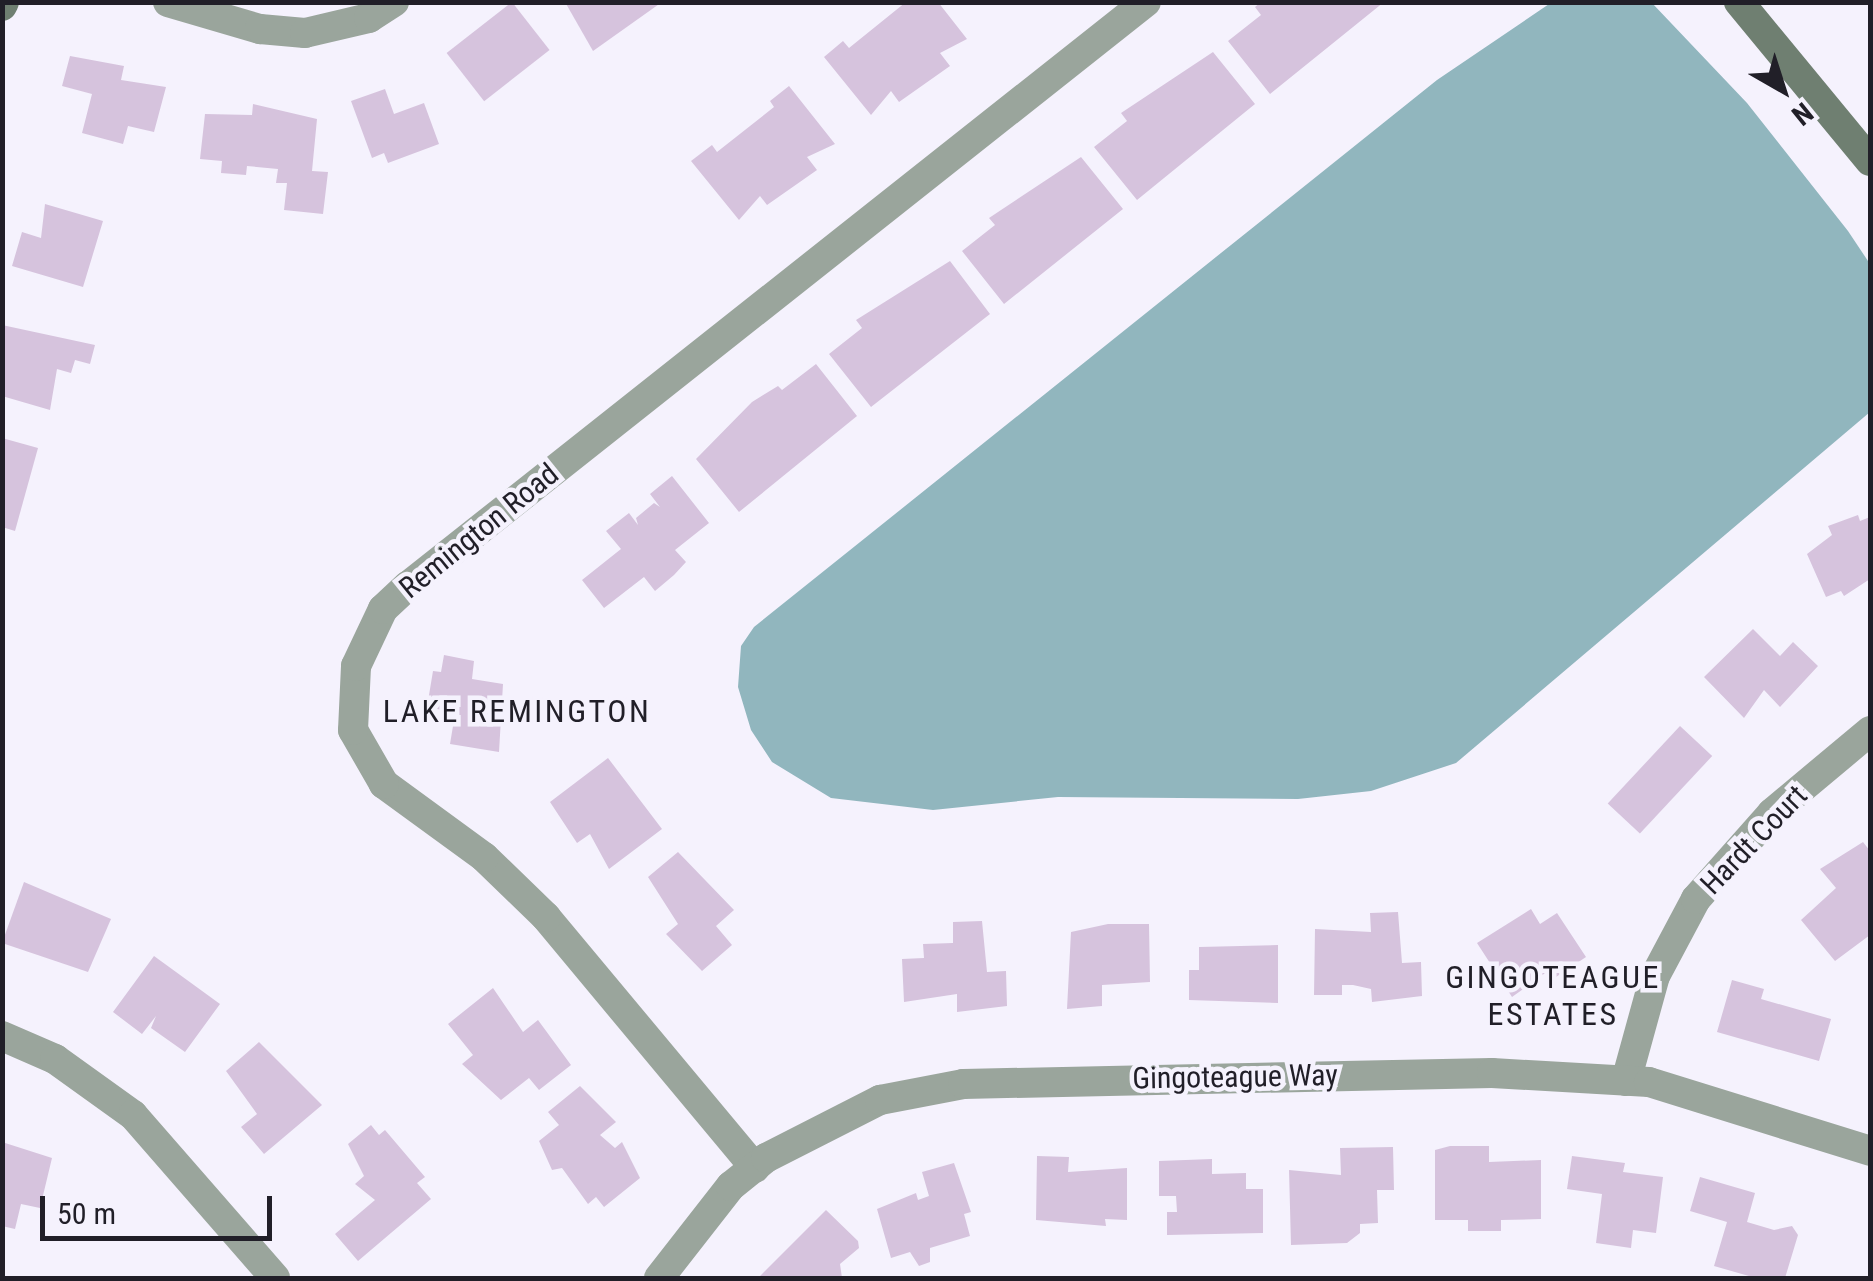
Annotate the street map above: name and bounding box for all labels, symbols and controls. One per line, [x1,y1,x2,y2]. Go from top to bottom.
north arrow [1733,40,1833,140]
text: N [1785,95,1819,132]
street label: Remington Road [392,456,566,606]
district label: LAKE REMINGTON [383,692,651,730]
street label: Hardt Court [1693,778,1815,902]
district label: GINGOTEAGUE ESTATES [1445,959,1661,1034]
street label: Gingoteague Way [1132,1057,1338,1097]
scale bar [45,1176,278,1238]
text: 50 m [57,1196,116,1231]

